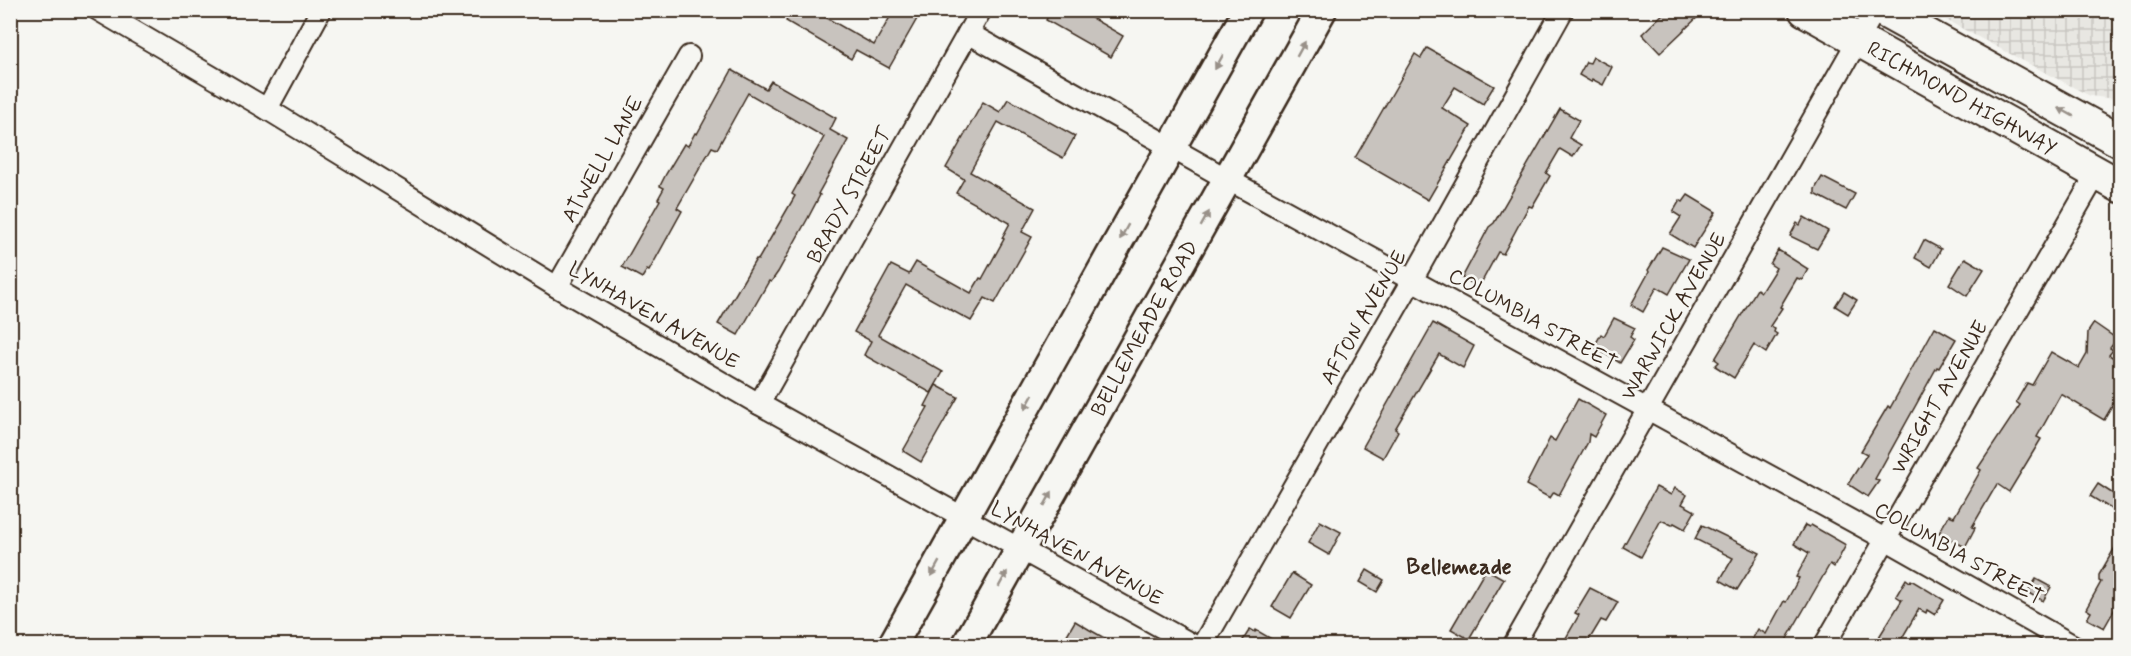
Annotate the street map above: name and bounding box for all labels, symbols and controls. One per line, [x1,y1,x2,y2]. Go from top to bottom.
street label: RICHMOND HIGHWAY [1862,35,2062,163]
one-way arrow [1295,40,1305,57]
one-way arrow [1214,53,1224,70]
street label: ATWELL LANE [555,91,650,228]
one-way arrow [2057,107,2074,117]
street label: BRADY STREET [801,122,899,269]
one-way arrow [1200,210,1210,227]
one-way arrow [1119,224,1129,241]
street label: WARWICK AVENUE [1614,228,1733,405]
street label: BELLEMEADE ROAD [1085,235,1205,422]
street label: AFTON AVENUE [1314,245,1414,390]
street label: LYNHAVEN AVENUE [563,255,744,376]
street label: COLUMBIA STREET [1443,262,1622,378]
street label: WRIGHT AVENUE [1885,316,1995,479]
one-way arrow [1024,394,1034,411]
one-way arrow [1043,490,1053,507]
street label: LYNHAVEN AVENUE [985,495,1168,613]
street label: COLUMBIA STREET [1869,496,2048,612]
district label: Bellemeade [1406,554,1512,582]
one-way arrow [930,561,940,578]
one-way arrow [998,570,1008,587]

